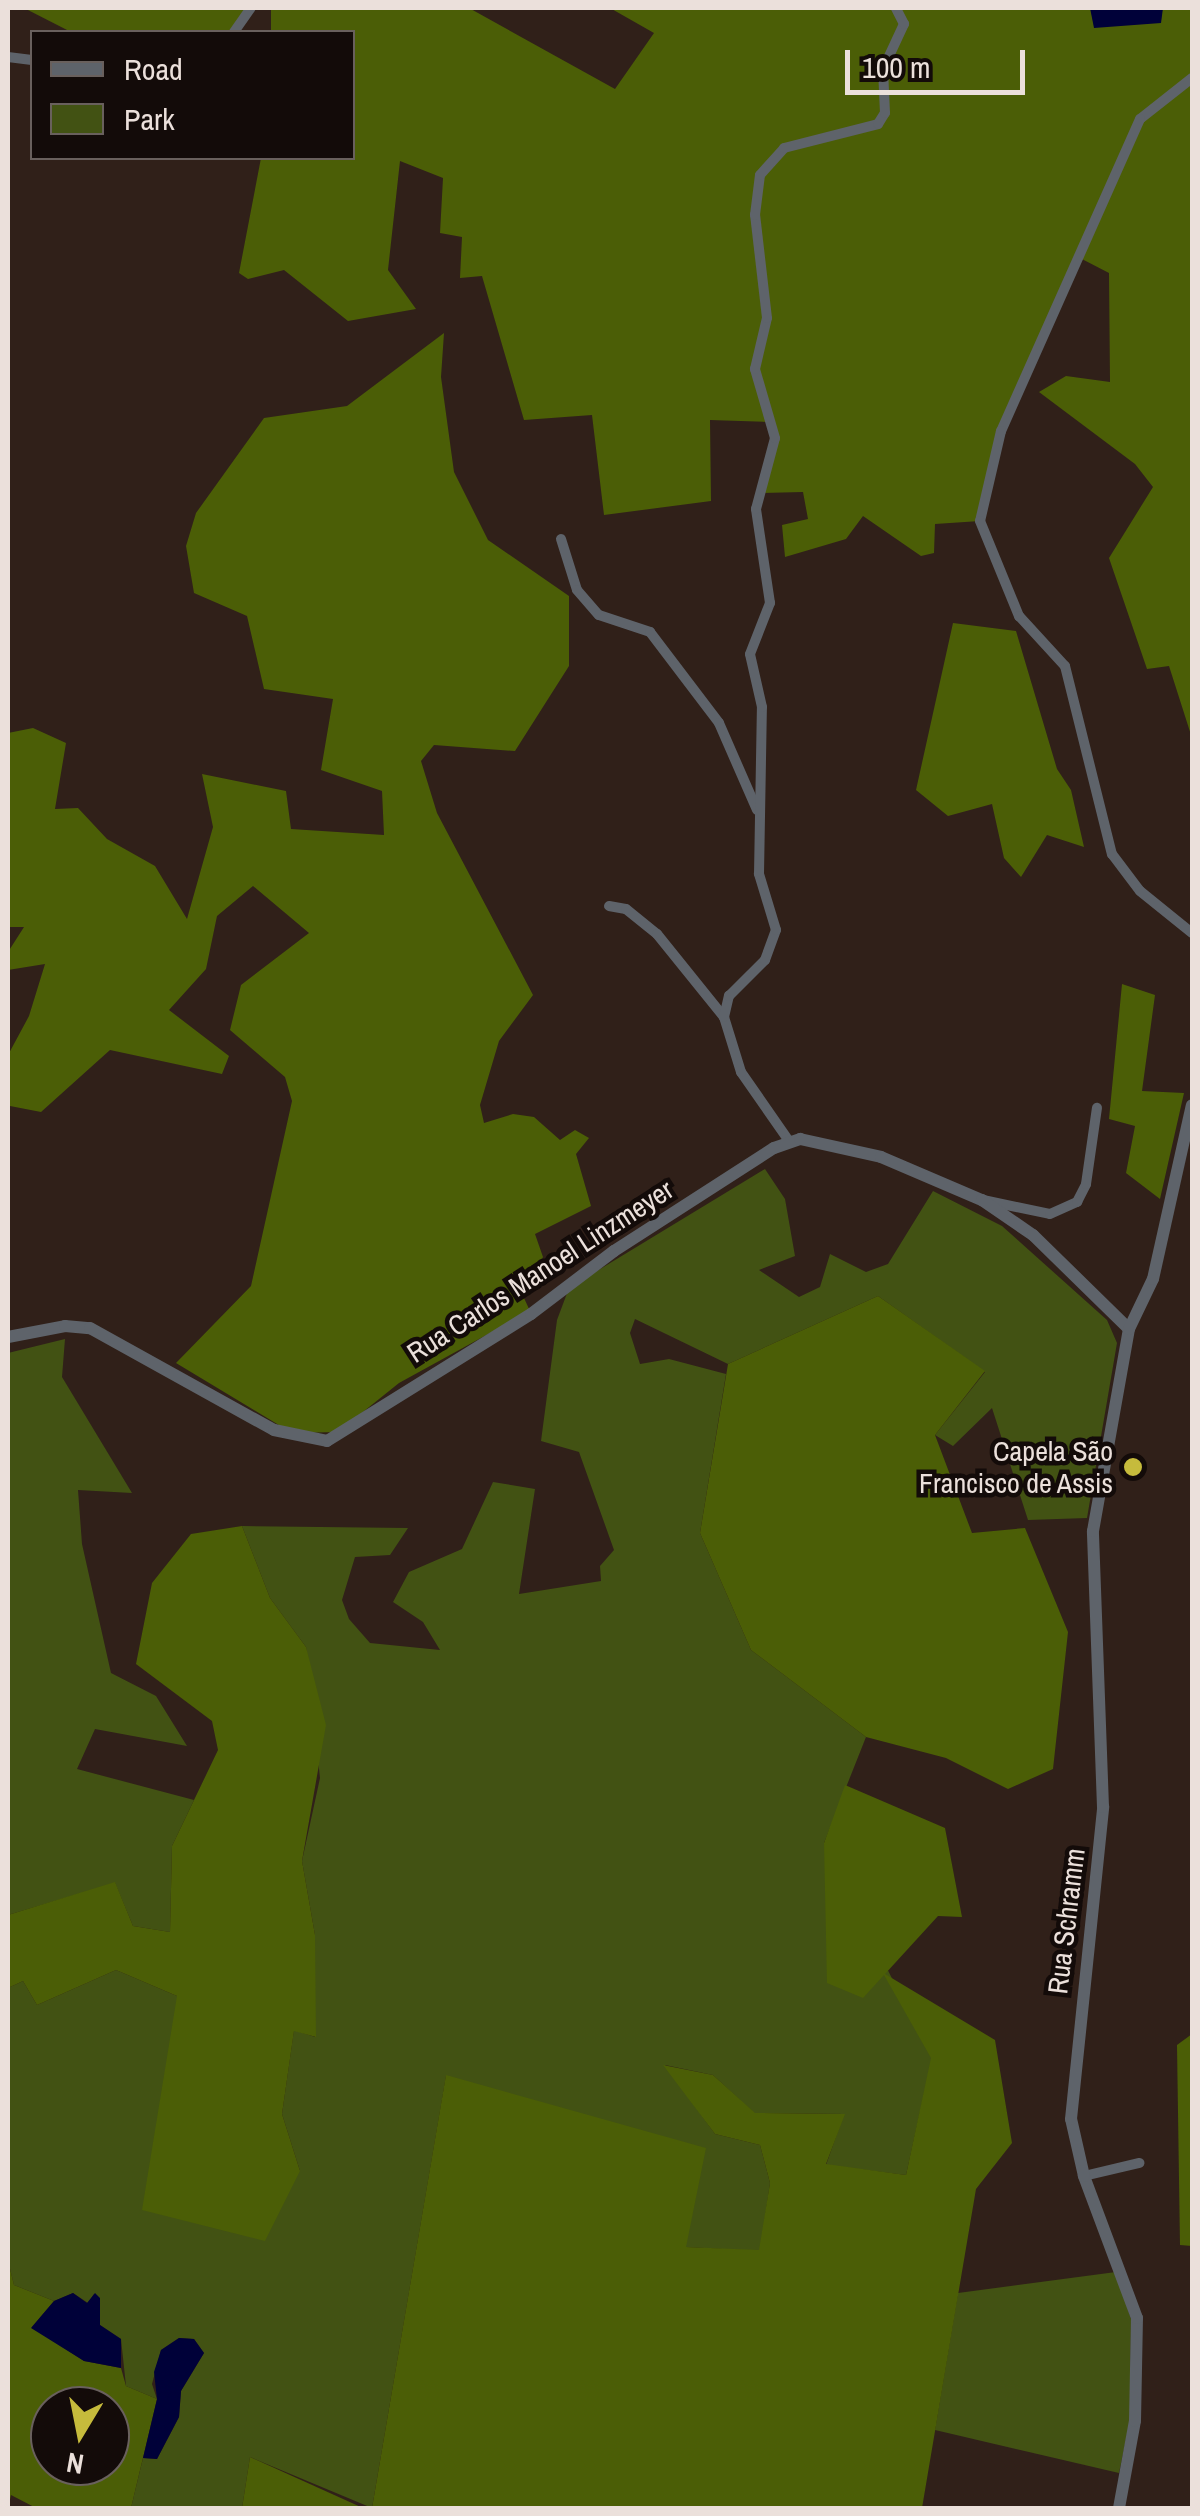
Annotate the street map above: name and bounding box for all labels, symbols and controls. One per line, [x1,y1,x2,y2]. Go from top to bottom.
legend [30,30,355,160]
scale bar [850,30,1030,92]
text: 100 m [862,47,930,87]
text: Road [124,49,183,89]
text: Park [124,99,175,139]
street label: Rua Carlos Manoel Linzmeyer [401,1172,679,1370]
place label: Capela São Francisco de Assis [918,1434,1113,1500]
marker: Capela São Francisco de Assis [1122,1456,1144,1478]
street label: Rua Schramm [1040,1846,1092,1996]
north arrow [30,2386,130,2486]
text: N [64,2443,87,2484]

